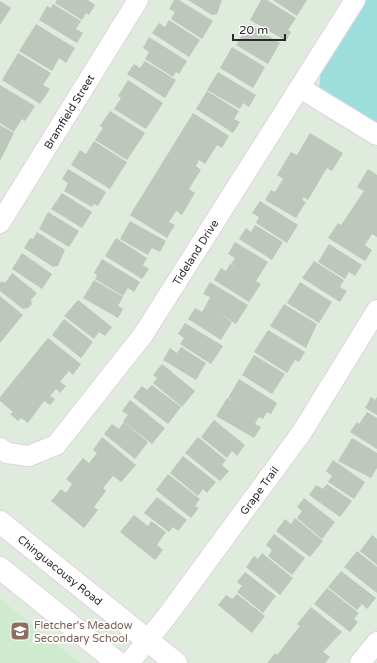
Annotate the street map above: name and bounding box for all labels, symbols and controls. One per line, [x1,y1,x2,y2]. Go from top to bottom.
scale bar [233,16,285,42]
text: 20 m [239,23,268,37]
street label: Bramfield Street [41,72,97,152]
street label: Tideland Drive [170,217,221,288]
street label: Grape Trail [237,464,281,518]
street label: Chinguacousy Road [15,533,105,608]
place label: Fletcher's Meadow Secondary School [34,619,133,645]
school or university icon: Fletcher's Meadow Secondary School [9,620,31,642]

